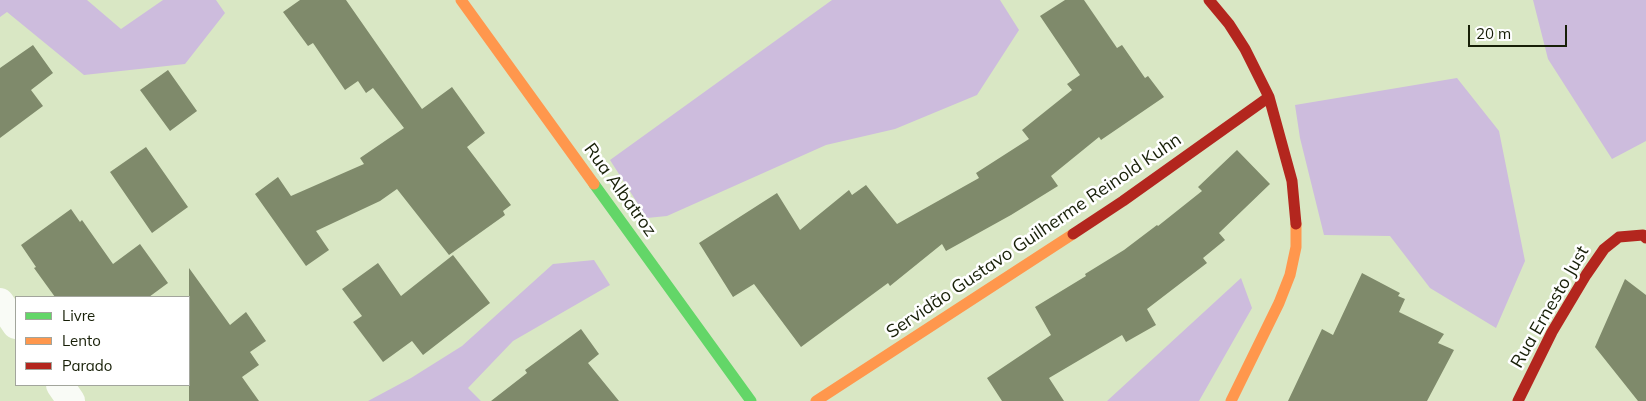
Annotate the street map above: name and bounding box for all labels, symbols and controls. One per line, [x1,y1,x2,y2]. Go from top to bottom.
scale bar [1471,15,1570,47]
text: 20 m [1476,24,1511,43]
street label: Servidão Gustavo Guilherme Reinold Kuhn [882,129,1186,343]
street label: Rua Albatroz [579,139,661,241]
street label: Rua Ernesto Just [1506,242,1594,372]
legend [15,296,190,386]
text: Livre [62,306,95,325]
text: Lento [62,331,101,350]
text: Parado [62,356,112,375]

